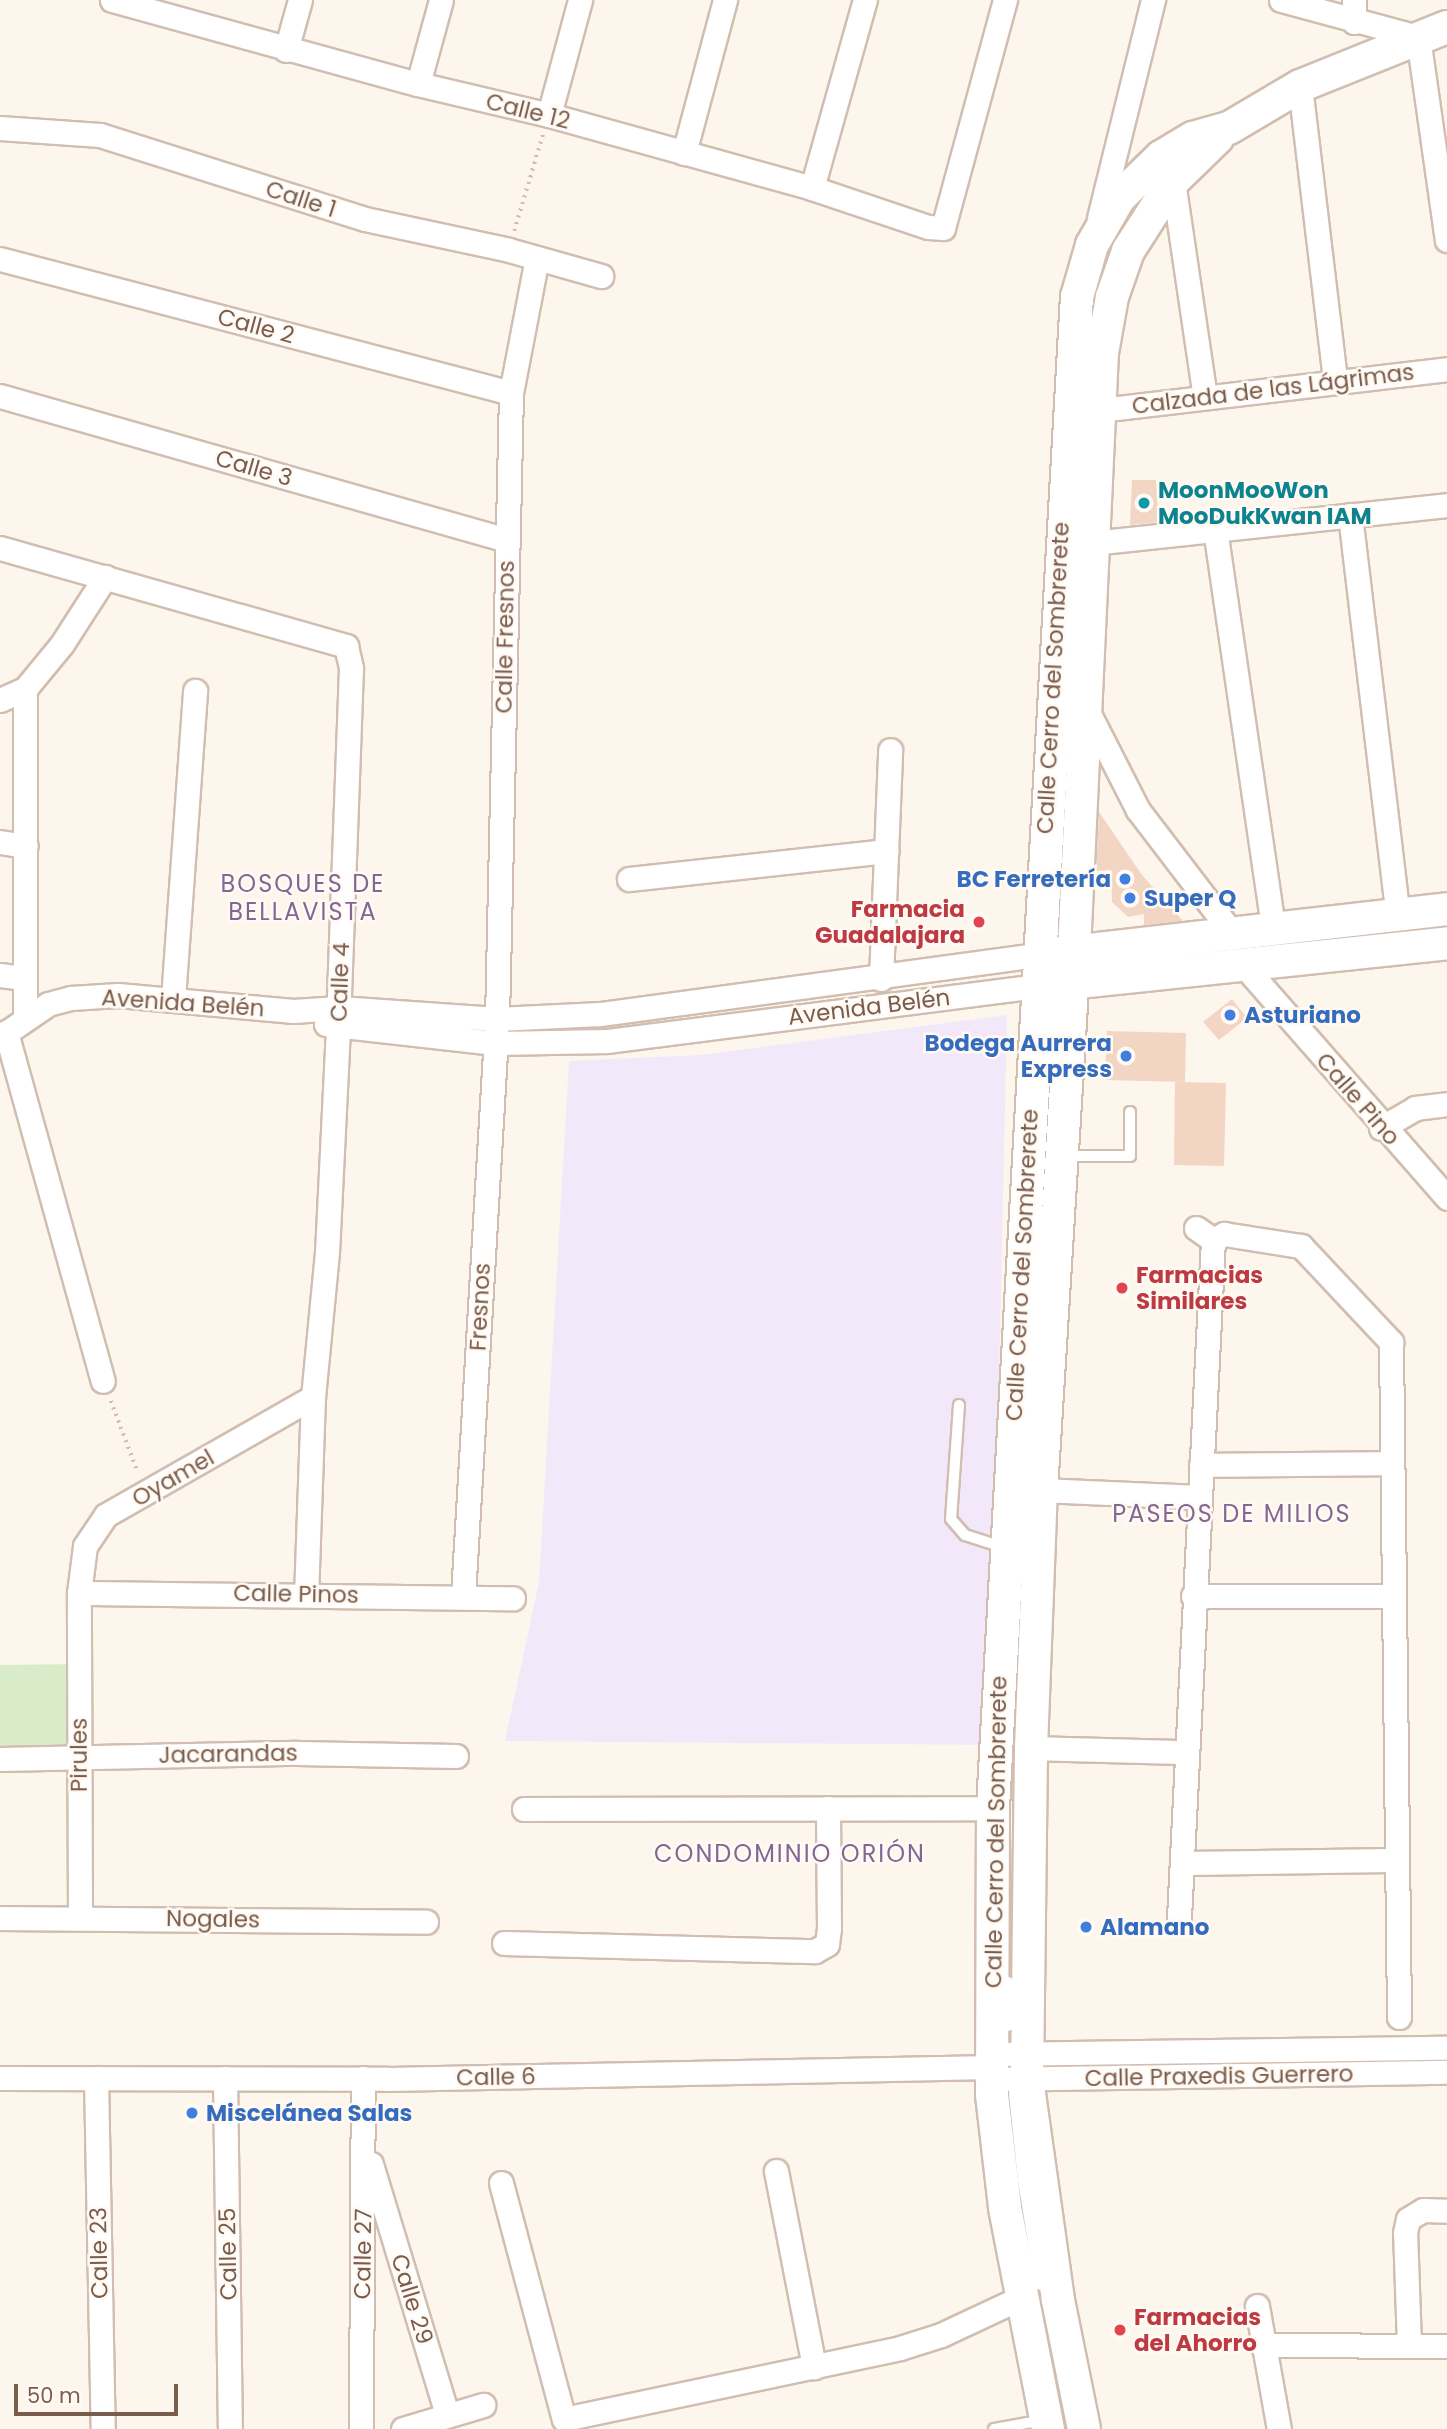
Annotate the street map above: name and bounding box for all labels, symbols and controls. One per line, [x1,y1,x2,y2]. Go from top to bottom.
street label: Calle 12 [483,87,573,135]
street label: Calle 1 [262,175,340,223]
street label: Calle 2 [215,303,297,349]
street label: Calzada de las Lágrimas [1130,358,1416,420]
street label: Calle 3 [212,444,296,492]
place label: MoonMooWon MooDukKwan IAM [1158,476,1372,530]
marker: MoonMooWon MooDukKwan IAM [1136,495,1152,511]
street label: Calle Cerro del Sombrerete [1031,521,1075,835]
street label: Calle Fresnos [490,560,520,714]
place label: BC Ferretería [956,865,1111,893]
district label: BOSQUES DE BELLAVISTA [222,870,384,926]
marker: BC Ferretería [1117,871,1133,887]
place label: Super Q [1144,884,1236,912]
marker: Super Q [1122,890,1138,906]
place label: Farmacia Guadalajara [815,895,965,949]
marker: Farmacia Guadalajara [971,914,987,930]
street label: Calle 4 [325,942,355,1022]
street label: Avenida Belén [786,983,952,1031]
street label: Avenida Belén [101,984,265,1022]
place label: Asturiano [1244,1001,1361,1029]
marker: Asturiano [1222,1007,1238,1023]
place label: Bodega Aurrera Express [925,1029,1112,1083]
street label: Calle Pino [1310,1047,1406,1151]
marker: Bodega Aurrera Express [1118,1048,1134,1064]
street label: Calle Cerro del Sombrerete [1000,1108,1044,1422]
place label: Farmacias Similares [1136,1261,1263,1315]
street label: Fresnos [464,1262,496,1352]
marker: Farmacias Similares [1114,1280,1130,1296]
street label: Oyamel [127,1444,219,1512]
district label: PASEOS DE MILIOS [1114,1500,1350,1528]
street label: Calle Pinos [233,1579,359,1609]
street label: Calle Cerro del Sombrerete [979,1676,1013,1988]
street label: Pirules [65,1718,93,1792]
street label: Jacarandas [158,1739,298,1769]
district label: CONDOMINIO ORIÓN [656,1840,924,1868]
street label: Nogales [166,1904,260,1934]
place label: Alamano [1100,1913,1209,1941]
marker: Alamano [1078,1919,1094,1935]
street label: Calle Praxedis Guerrero [1084,2060,1354,2092]
street label: Calle 6 [456,2063,536,2091]
place label: Miscelánea Salas [206,2099,412,2127]
marker: Miscelánea Salas [184,2105,200,2121]
street label: Calle 23 [84,2207,114,2299]
street label: Calle 25 [213,2207,243,2301]
street label: Calle 27 [348,2208,378,2300]
street label: Calle 29 [385,2251,439,2347]
place label: Farmacias del Ahorro [1134,2303,1261,2357]
marker: Farmacias del Ahorro [1112,2322,1128,2338]
scale bar [18,2370,182,2414]
text: 50 m [27,2381,81,2410]

